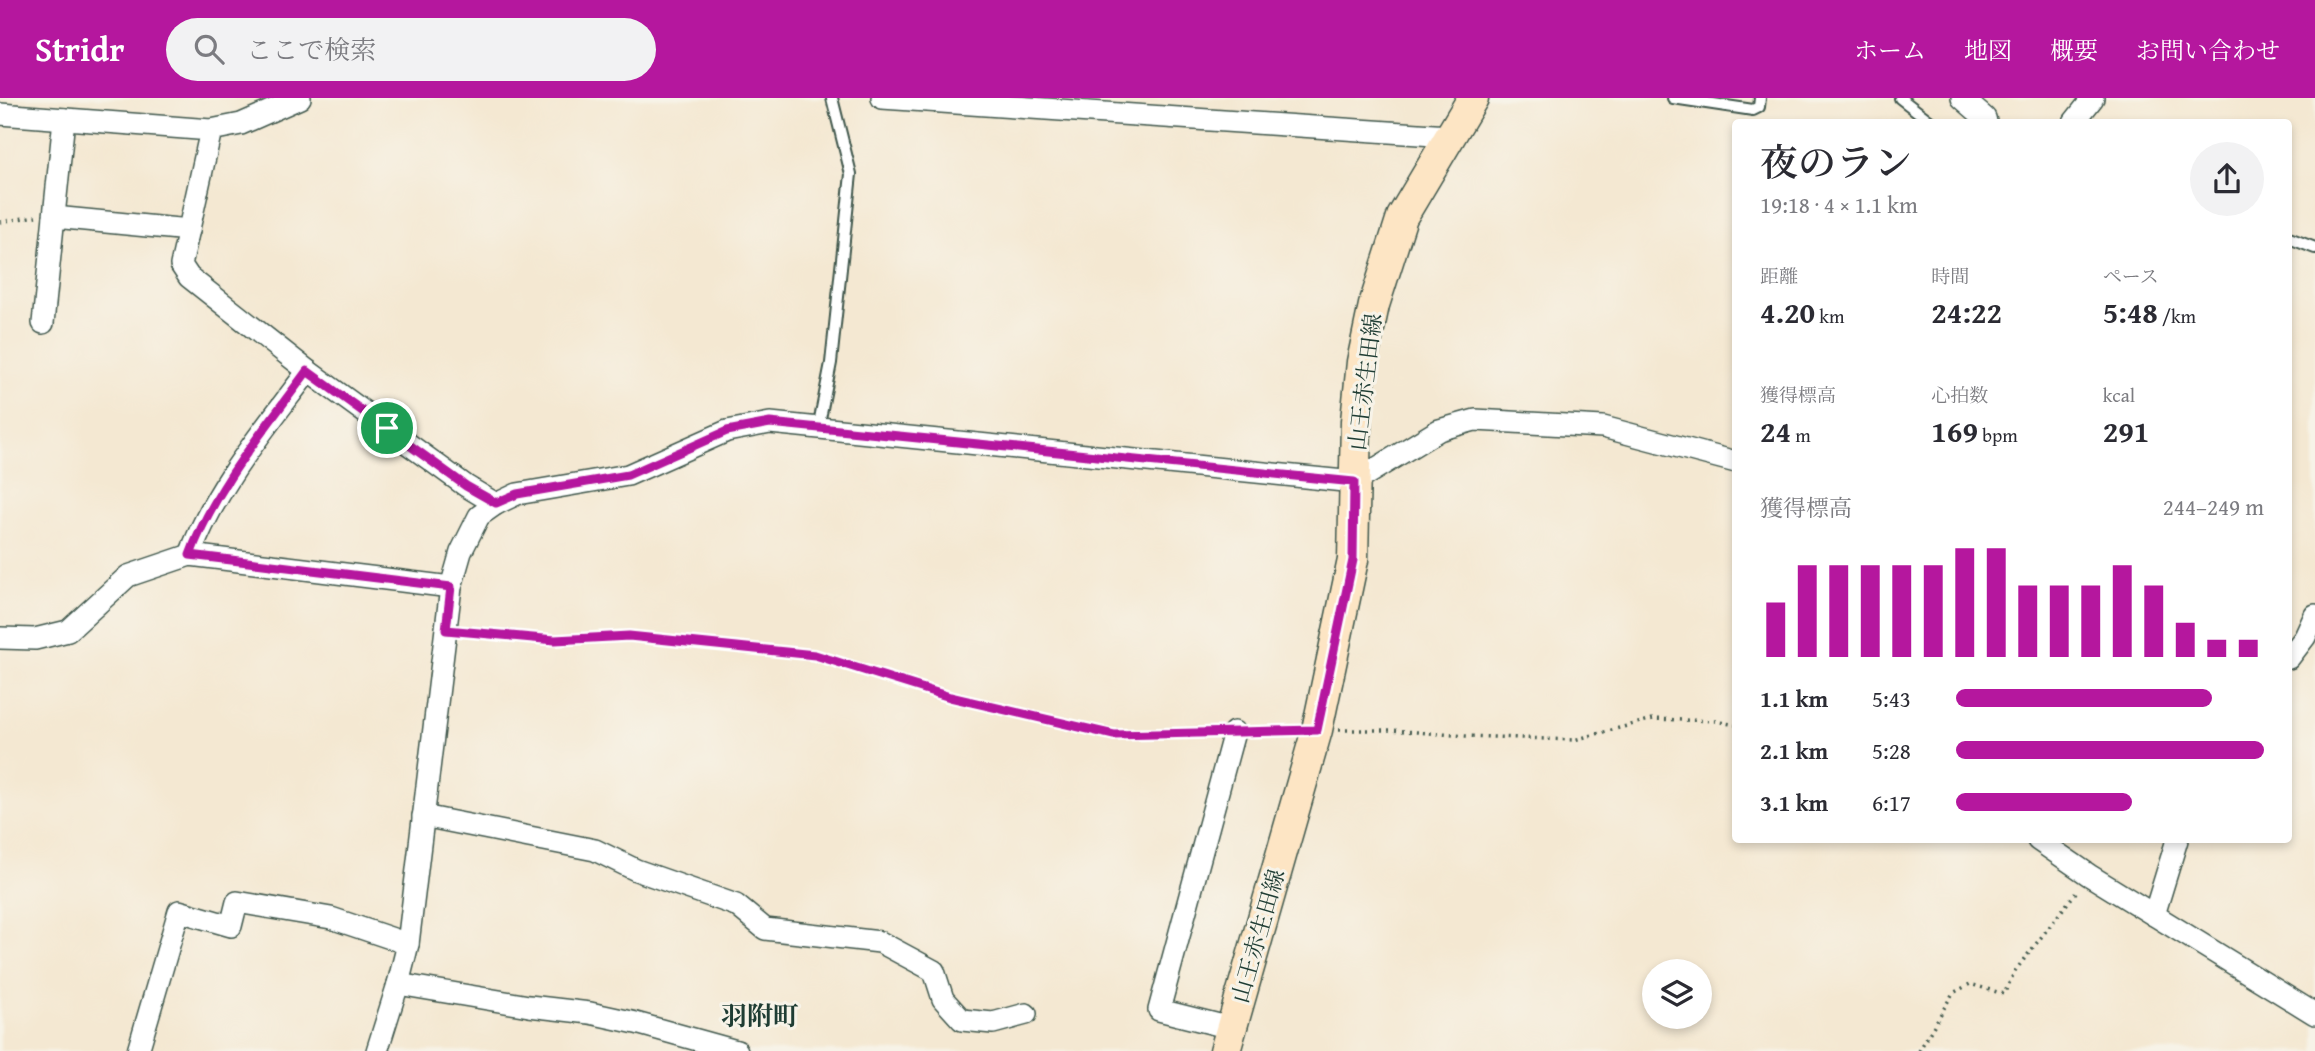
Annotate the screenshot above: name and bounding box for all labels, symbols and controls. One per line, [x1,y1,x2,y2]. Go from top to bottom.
search box [166,18,656,81]
text: Stridr [35,25,124,73]
icon: search [190,30,228,68]
text: ここで検索 [246,30,376,69]
text: ホーム [1854,33,1926,68]
text: 地図 [1964,33,2012,68]
text: 概要 [2050,33,2098,68]
text: お問い合わせ [2136,33,2280,68]
text: 夜のラン [1760,134,1912,190]
button: share [2190,142,2264,216]
text: 19:18 · 4 × 1.1 km [1760,188,1918,221]
text: 距離 [1760,262,1798,290]
text: 時間 [1931,262,1969,290]
text: ペース [2103,262,2159,290]
text: 4.20 [1760,290,1815,334]
text: 24:22 [1931,290,2002,334]
text: 5:48 [2103,290,2158,334]
text: km [1815,302,1844,330]
text: /km [2158,302,2196,330]
street label: 山王赤生田線 [1340,311,1389,452]
text: 獲得標高 [1760,381,1836,409]
text: 心拍数 [1931,381,1988,409]
text: kcal [2103,381,2135,409]
pin [357,398,417,458]
icon: arrive [368,409,406,447]
text: 24 [1760,409,1791,453]
text: 169 [1931,409,1978,453]
text: 291 [2103,409,2149,453]
text: m [1791,421,1811,449]
text: bpm [1978,421,2018,449]
text: 244–249 m [2163,490,2264,523]
text: 獲得標高 [1760,491,1852,524]
text: 1.1 km [1760,682,1828,715]
text: 5:43 [1872,682,1911,715]
text: 2.1 km [1760,734,1828,767]
text: 5:28 [1872,734,1911,767]
text: 3.1 km [1760,786,1828,819]
text: 6:17 [1872,786,1911,819]
street label: 山王赤生田線 [1223,865,1292,1007]
map controls [1642,959,1712,1029]
button: layers [1642,959,1712,1029]
district label: 羽附町 [721,996,799,1035]

